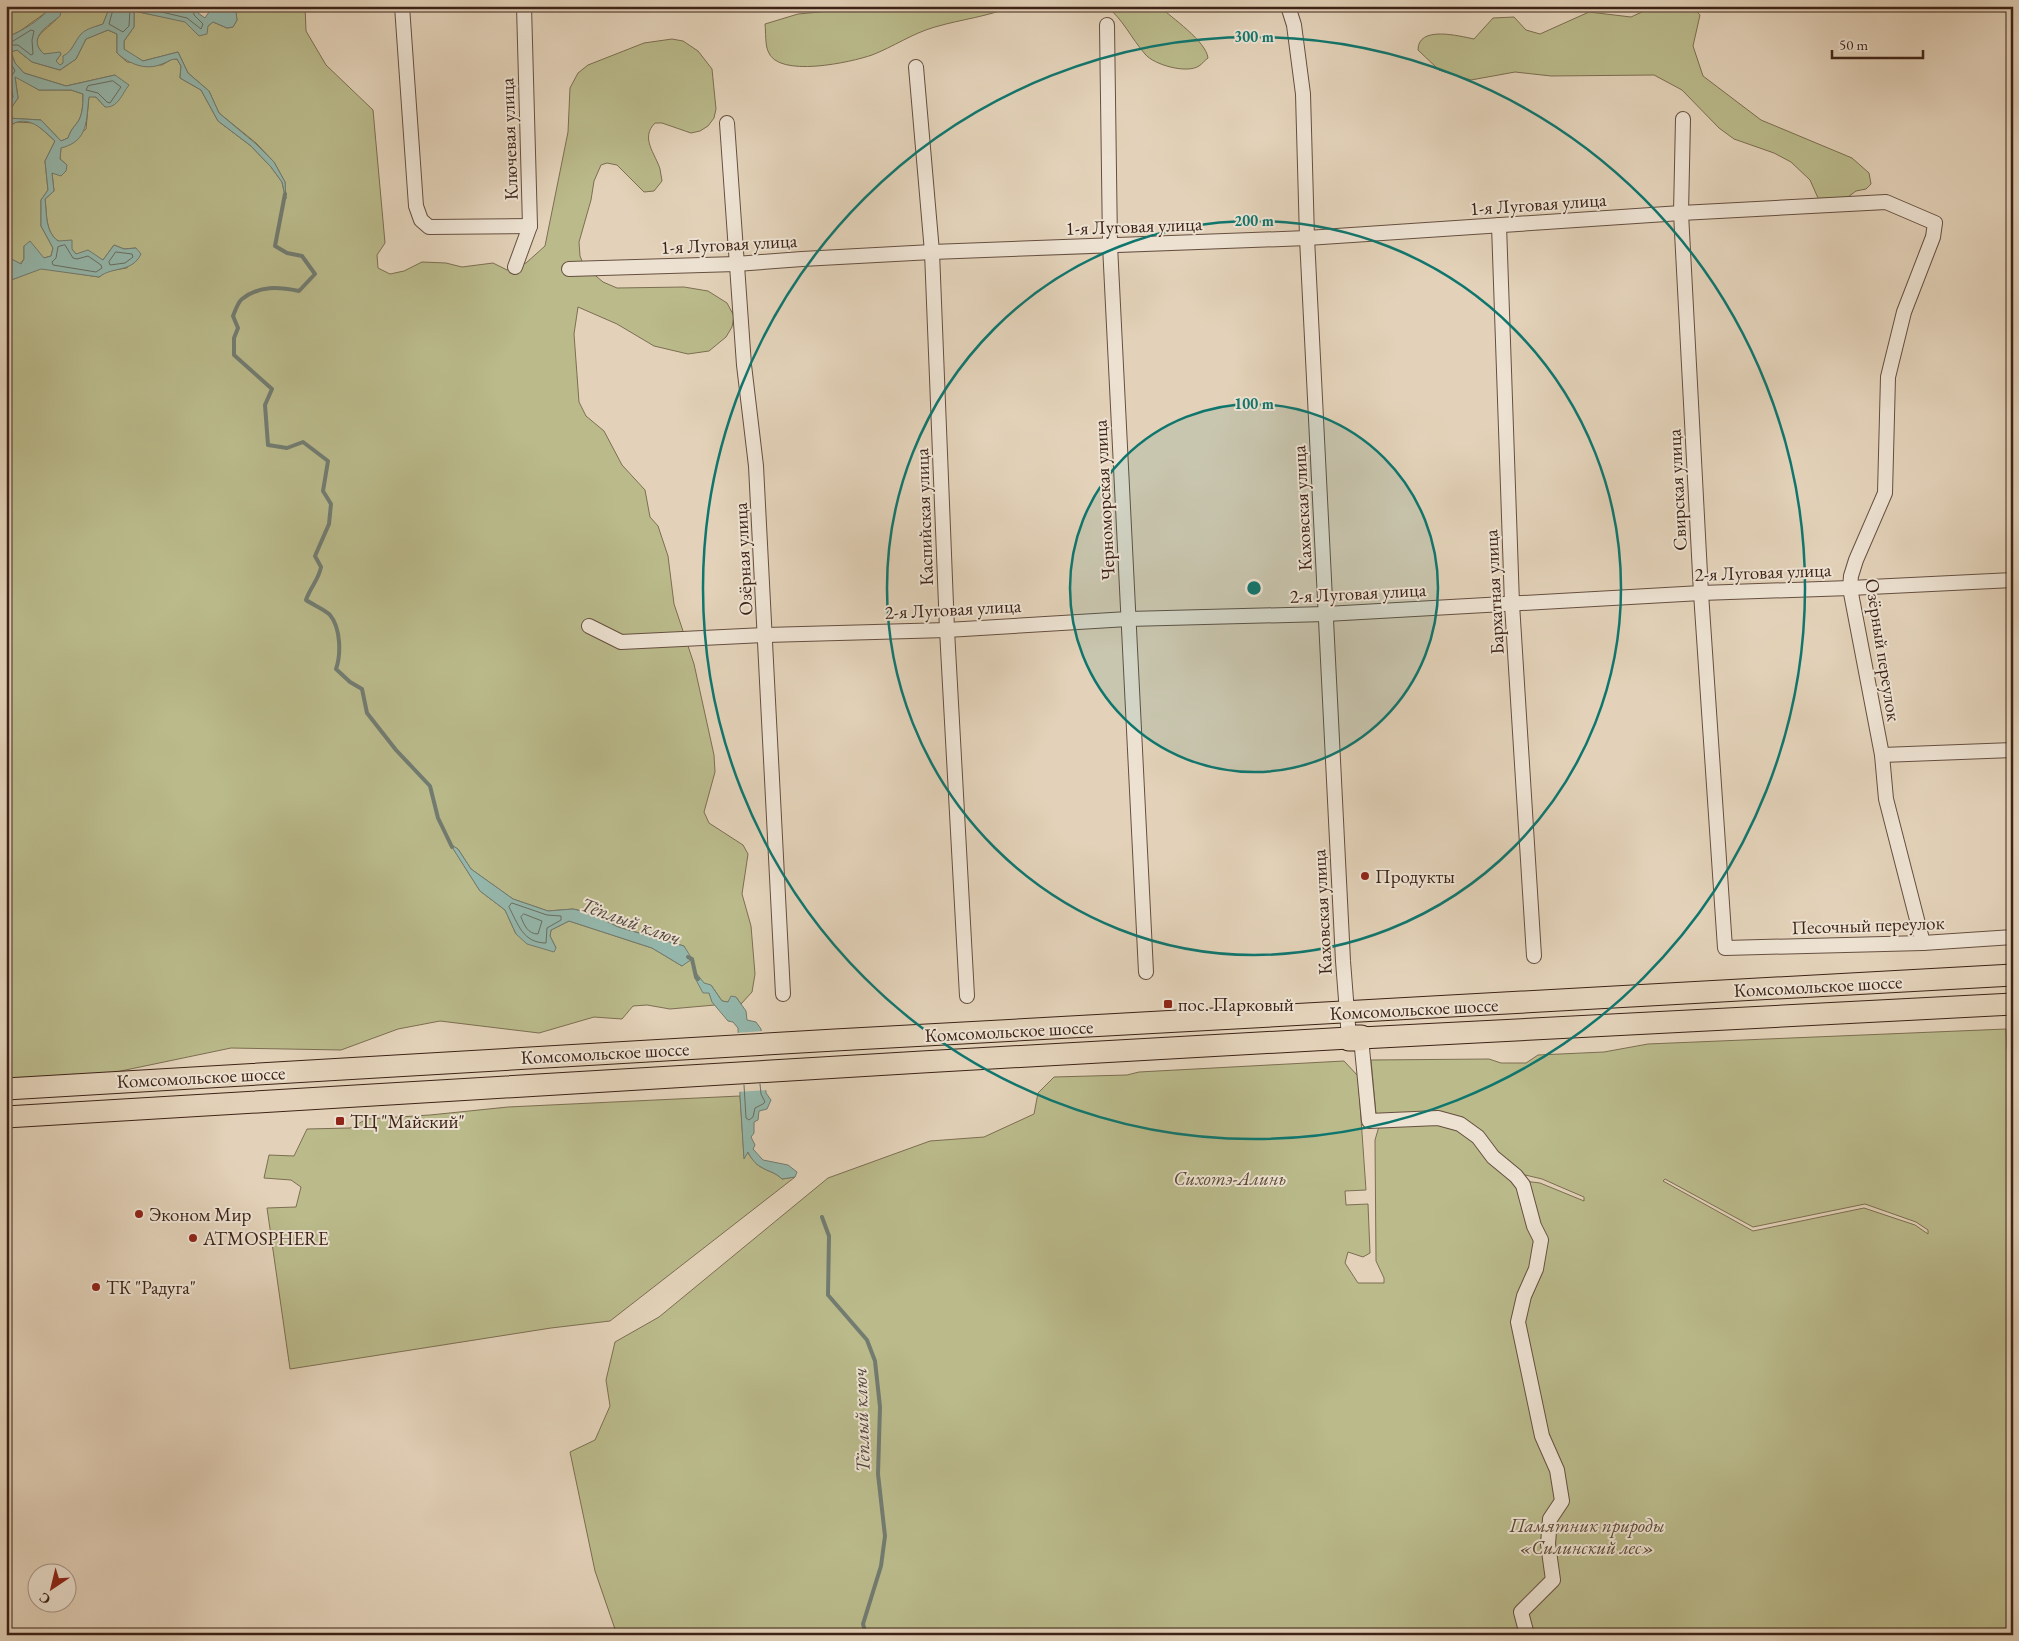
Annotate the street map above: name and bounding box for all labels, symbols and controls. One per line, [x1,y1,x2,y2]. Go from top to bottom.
text: 300 m [1234,27,1274,46]
scale bar [1832,28,1923,60]
text: 50 m [1839,35,1868,54]
street label: Ключевая улица [494,77,524,201]
street label: 1-я Луговая улица [1469,187,1608,221]
street label: 1-я Луговая улица [1065,211,1203,241]
text: 200 m [1234,211,1274,230]
street label: 1-я Луговая улица [660,228,798,260]
text: 100 m [1234,394,1274,413]
street label: Черноморская улица [1087,419,1121,581]
street label: Свирская улица [1661,428,1693,552]
street label: Каховская улица [1286,444,1318,571]
street label: Каспийская улица [909,447,939,586]
street label: Озёрная улица [728,501,758,616]
street label: Бархатная улица [1478,528,1510,655]
street label: 2-я Луговая улица [1694,557,1832,587]
street label: 2-я Луговая улица [1289,577,1427,609]
street label: Озёрный переулок [1859,577,1907,723]
centre of rings [1245,579,1263,597]
street label: 2-я Луговая улица [884,593,1022,625]
street label: Каховская улица [1306,848,1338,975]
place label: Продукты [1375,864,1455,889]
marker: Продукты [1359,870,1371,882]
water label: Тёплый ключ [577,891,685,951]
street label: Песочный переулок [1791,910,1945,940]
street label: Комсомольское шоссе [1733,969,1903,1003]
place label: пос. Парковый [1178,992,1294,1017]
street label: Комсомольское шоссе [1329,992,1499,1026]
marker: пос. Парковый [1162,998,1174,1010]
street label: Комсомольское шоссе [924,1014,1094,1048]
street label: Комсомольское шоссе [520,1036,690,1070]
street label: Комсомольское шоссе [116,1060,286,1094]
place label: ТЦ "Майский" [350,1109,465,1134]
marker: ТЦ "Майский" [334,1115,346,1127]
park label: Сихотэ-Алинь [1174,1166,1287,1191]
place label: Эконом Мир [149,1202,251,1227]
marker: Эконом Мир [133,1208,145,1220]
place label: ATMOSPHERE [202,1226,329,1251]
marker: ATMOSPHERE [187,1232,199,1244]
place label: ТК "Радуга" [106,1275,196,1300]
marker: ТК "Радуга" [90,1281,102,1293]
water label: Тёплый ключ [846,1367,876,1473]
park label: Памятник природы «Силинский лес» [1508,1513,1665,1560]
north arrow [28,1564,78,1614]
text: С [35,1588,54,1609]

